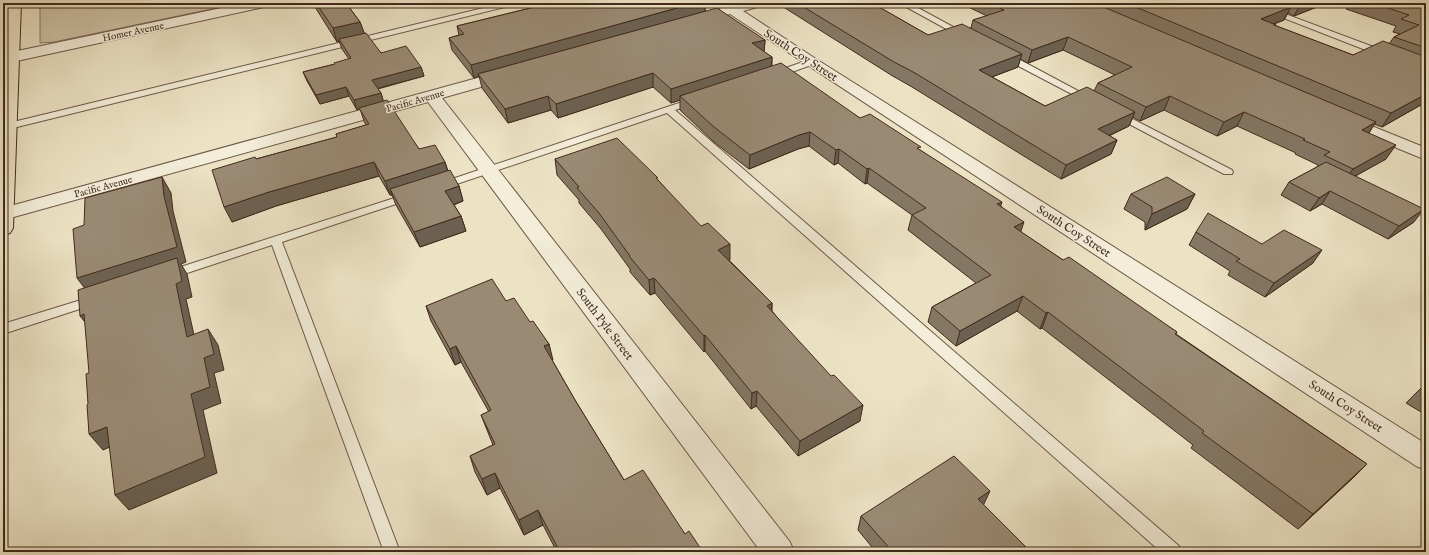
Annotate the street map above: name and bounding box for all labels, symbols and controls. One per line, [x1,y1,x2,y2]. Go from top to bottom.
street label: Homer Avenue [101,20,166,45]
street label: South Coy Street [761,26,841,85]
street label: Pacific Avenue [385,87,446,116]
street label: Pacific Avenue [73,173,134,201]
street label: South Coy Street [1034,202,1114,261]
street label: South Pyle Street [573,285,636,363]
street label: South Coy Street [1306,377,1386,436]

